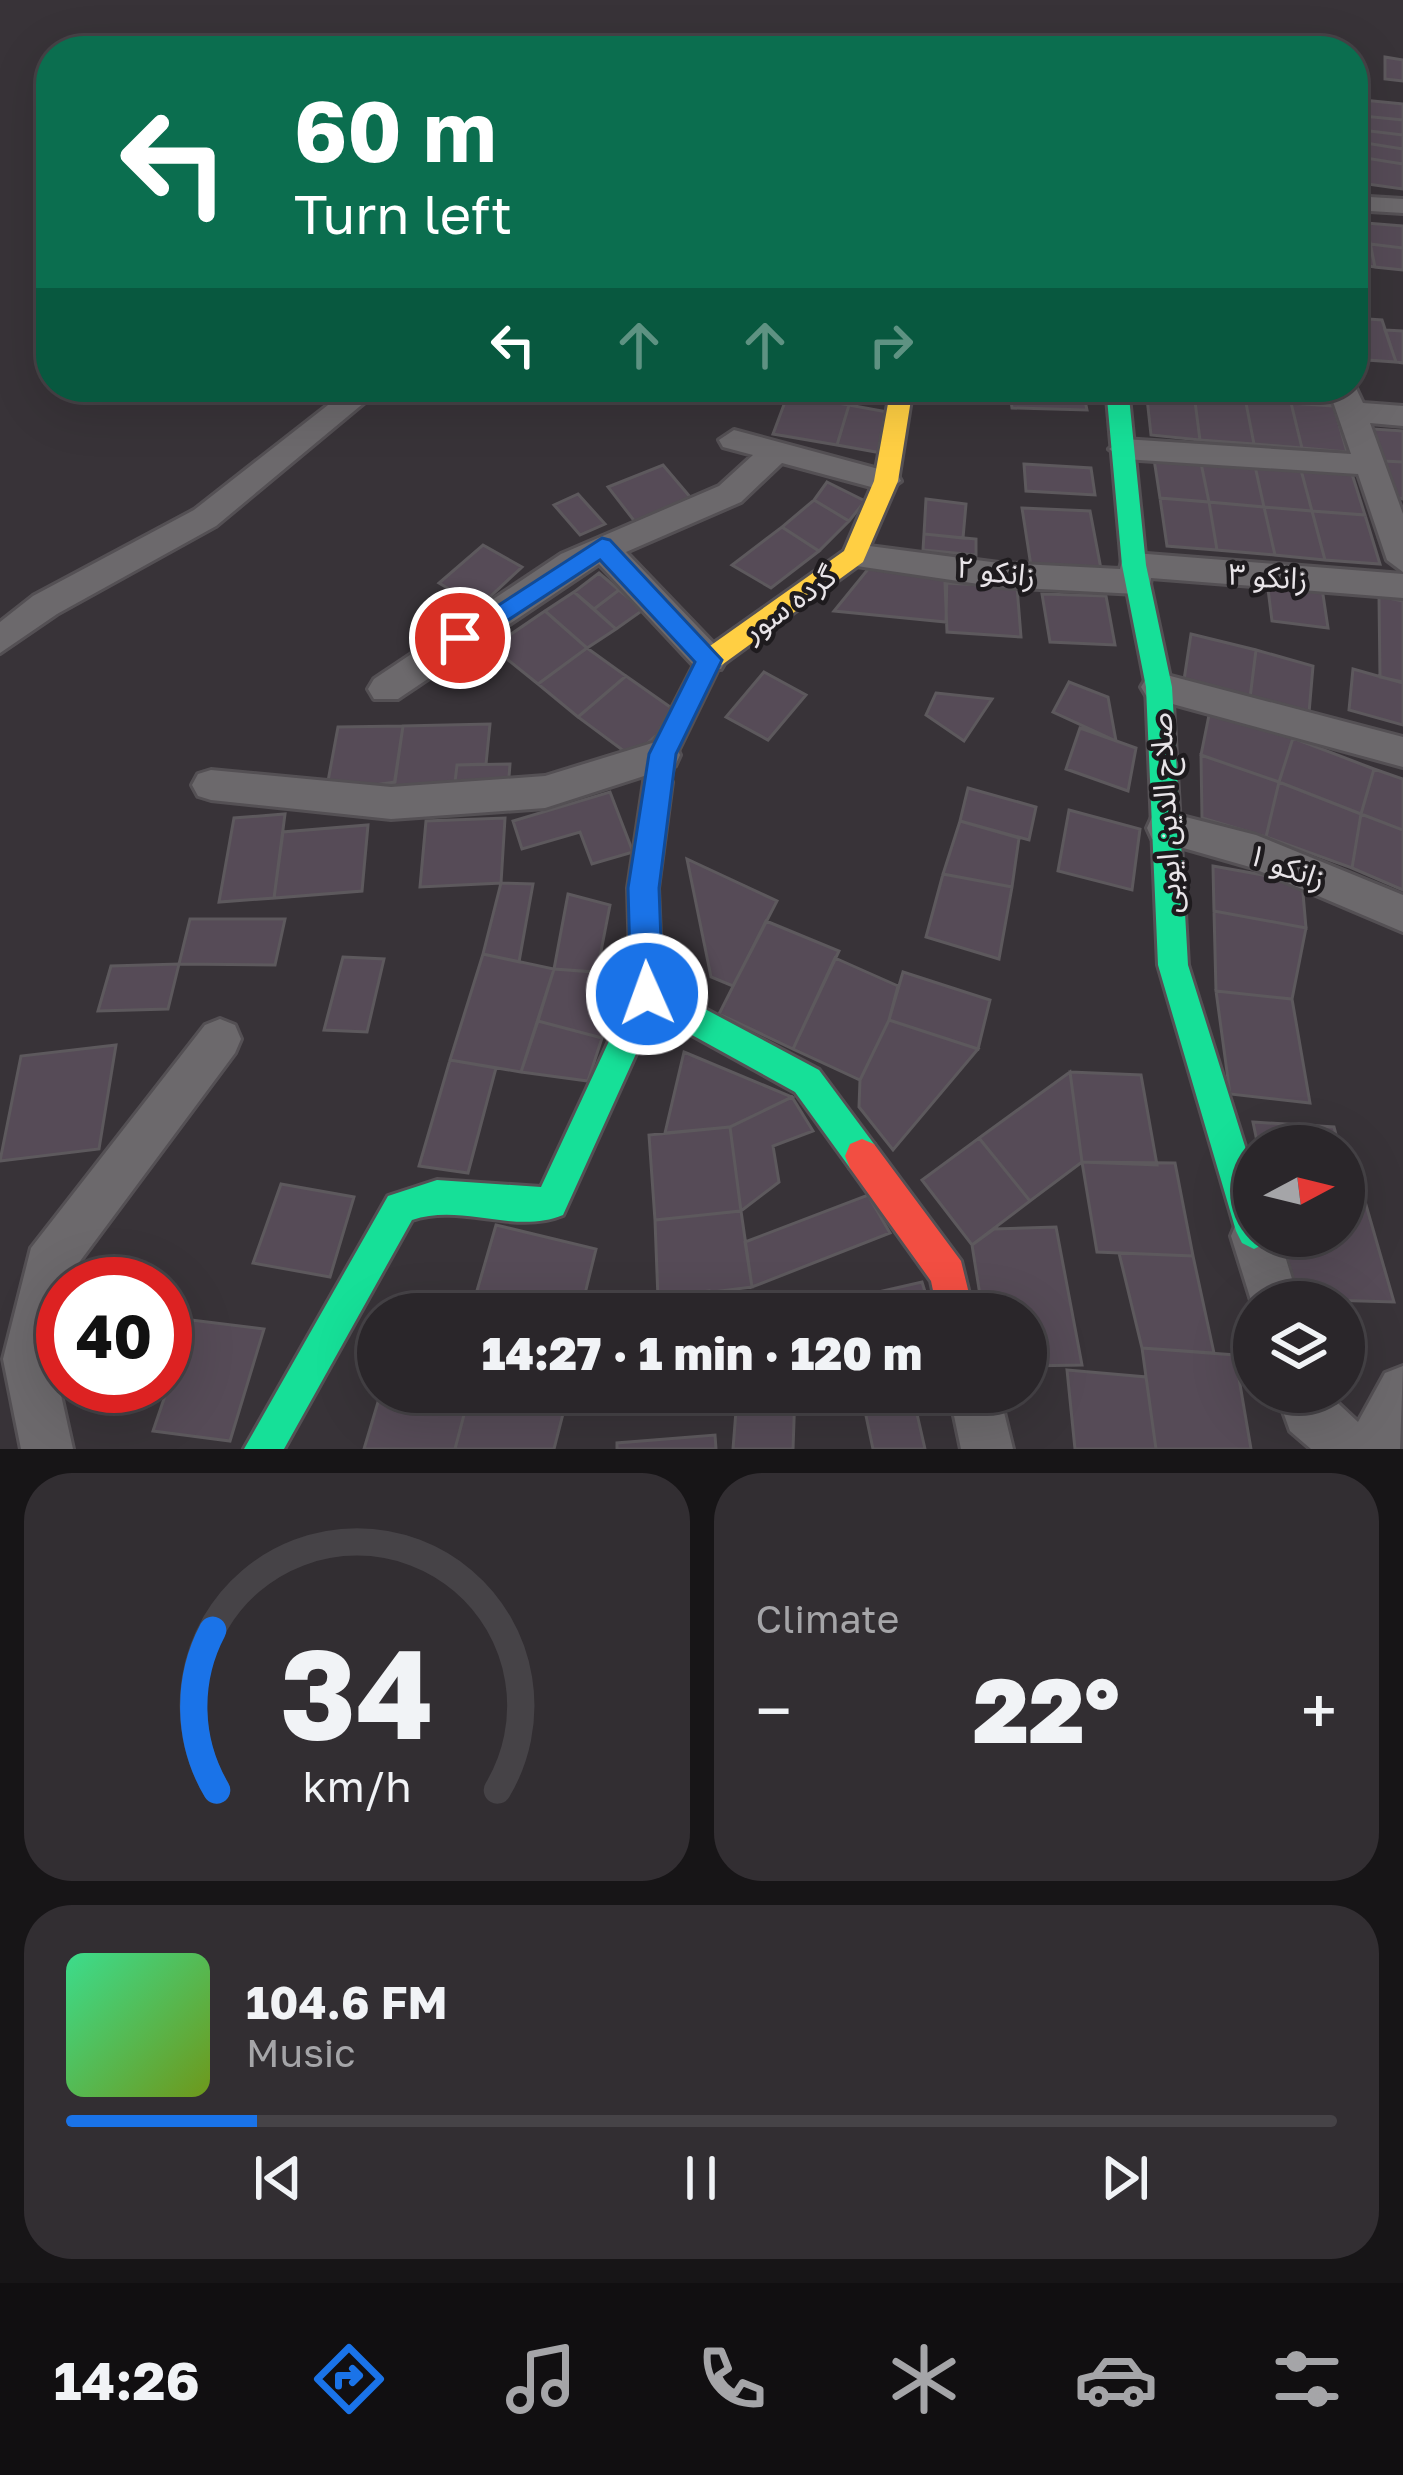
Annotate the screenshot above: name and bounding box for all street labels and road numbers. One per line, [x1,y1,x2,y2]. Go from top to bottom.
street label: زانکو ۲ [954,548,1038,594]
street label: زانکو ۳ [1227,555,1309,597]
street label: گرده سور [735,557,843,649]
street label: صلاح الدین ایوبی [1142,711,1193,915]
street label: زانکو ۱ [1243,835,1331,897]

